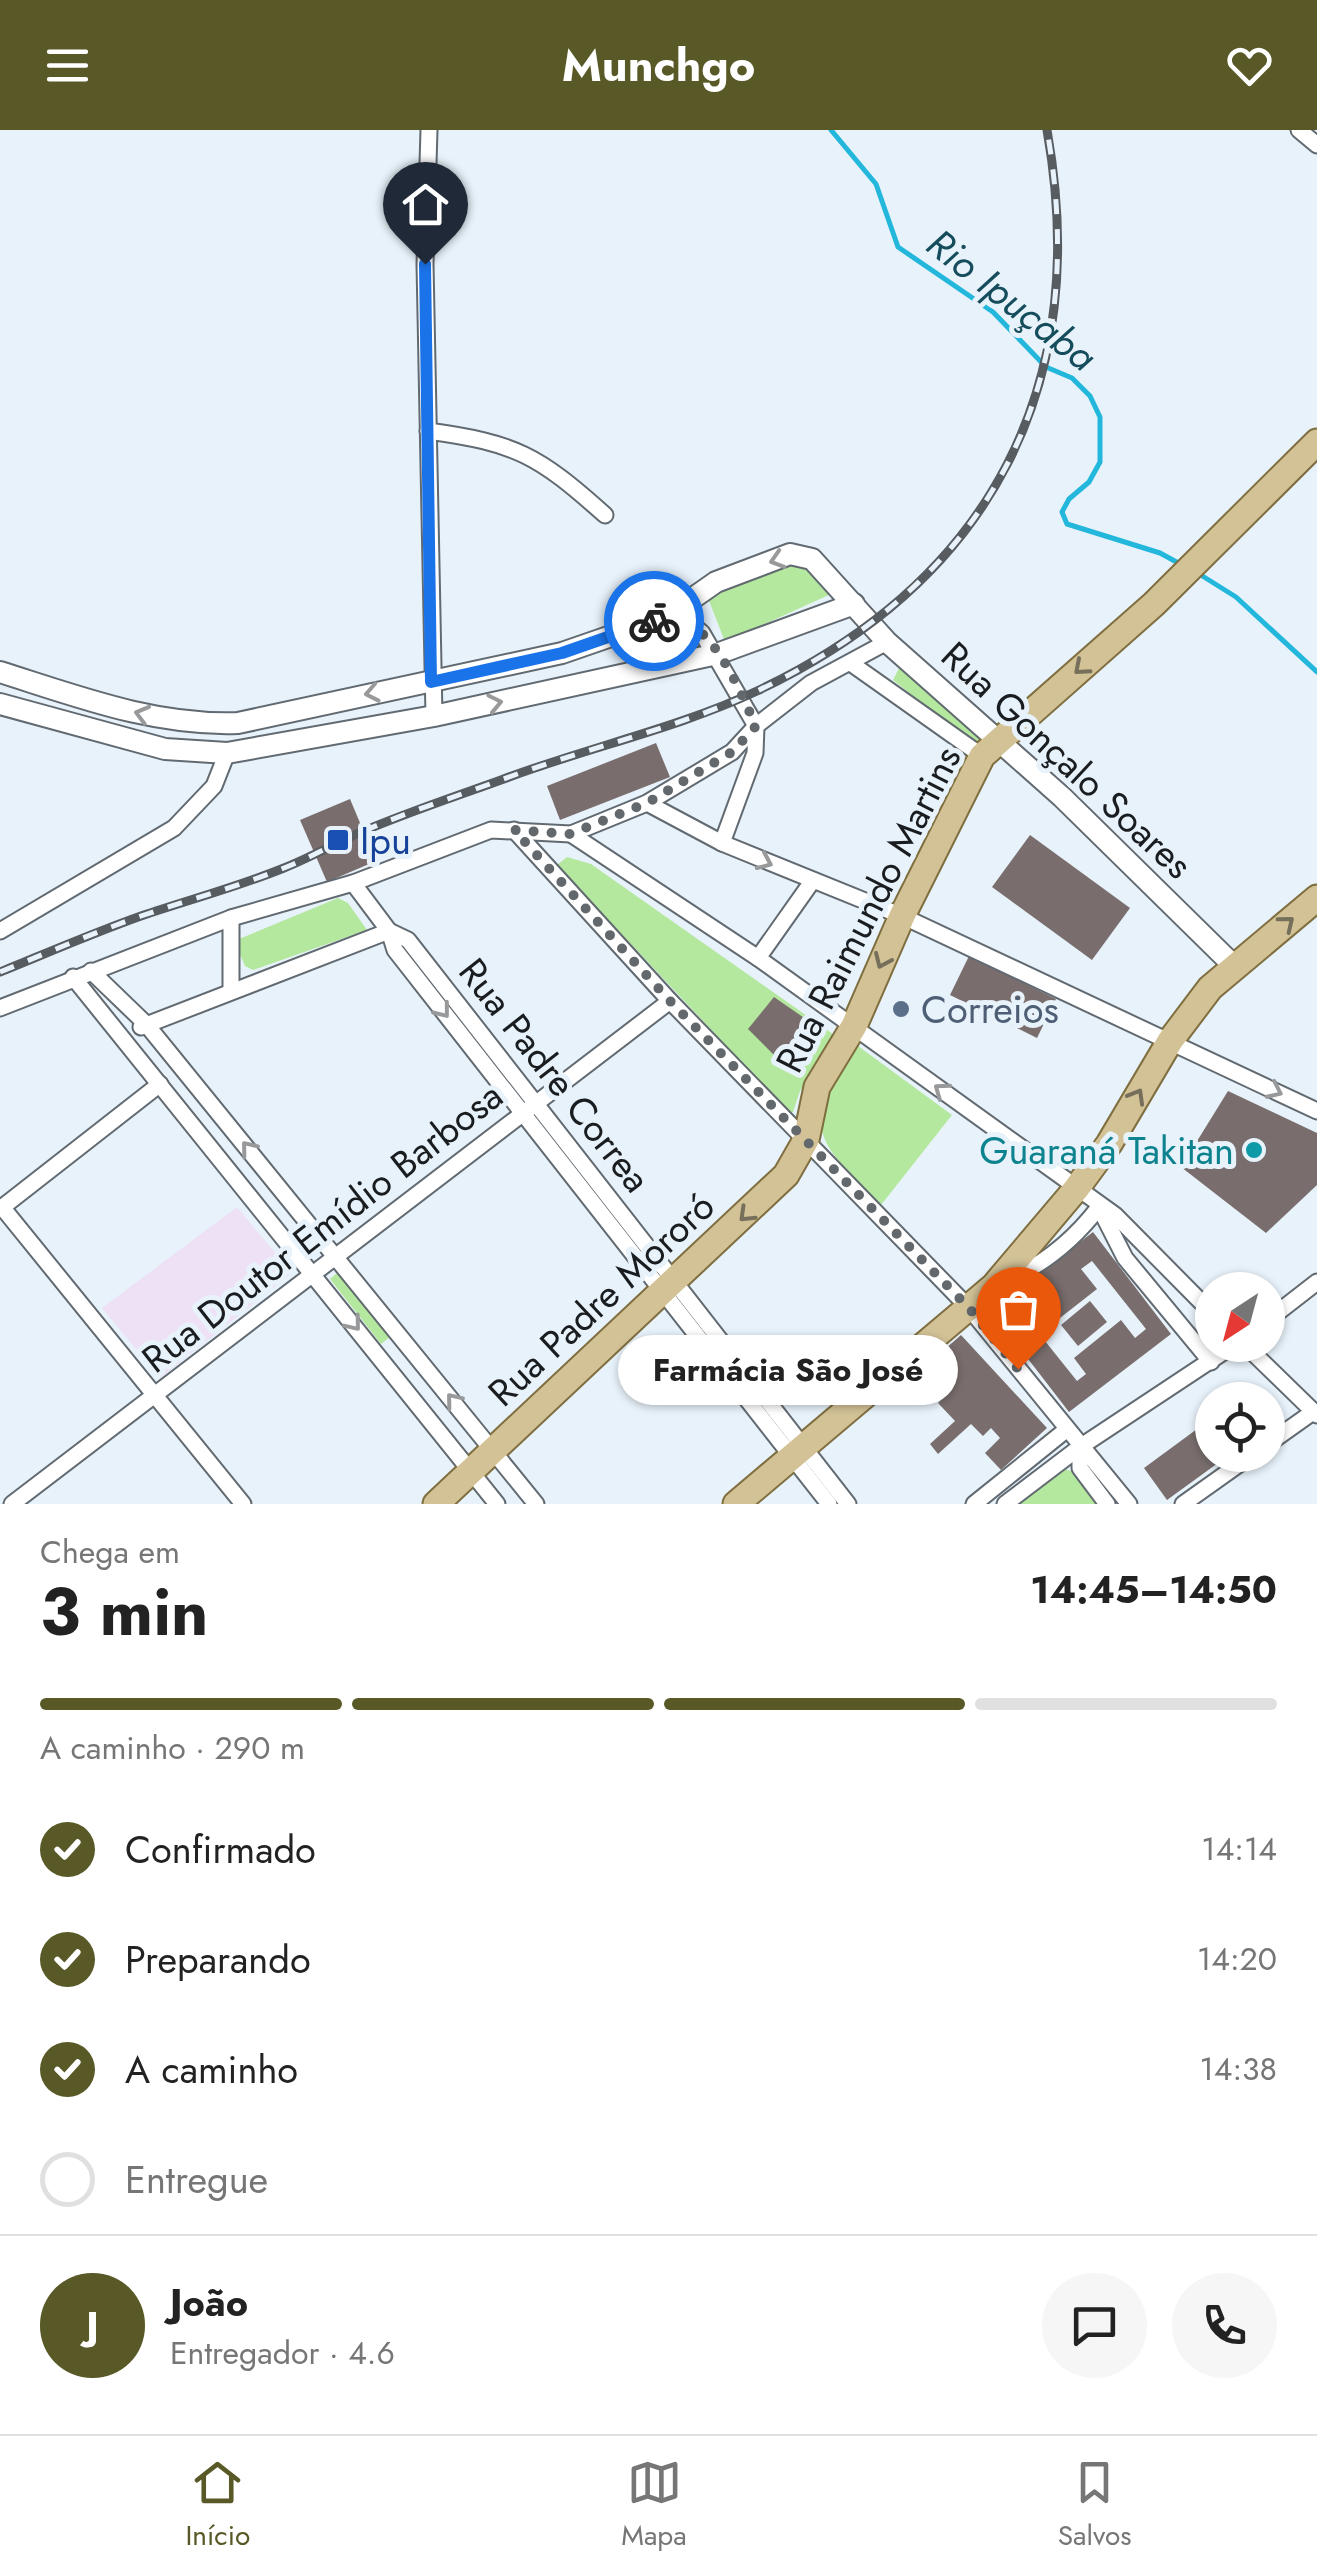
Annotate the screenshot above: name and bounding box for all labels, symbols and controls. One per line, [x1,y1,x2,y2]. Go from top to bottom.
text: Munchgo [562,33,755,98]
icon: menu [40,38,95,93]
icon: heart [1222,38,1277,93]
pin [383,162,468,265]
icon: home [398,177,453,232]
water label: Rio Ipuçaba [915,215,1109,385]
one-way arrow [769,548,786,569]
courier [604,571,704,671]
icon: bike [627,594,682,649]
street label: Rua Gonçalo Soares [929,629,1205,891]
one-way arrow [1074,657,1093,675]
one-way arrow [364,682,381,703]
one-way arrow [486,694,503,715]
one-way arrow [134,705,151,726]
street label: Rua Raimundo Martins [762,736,974,1082]
place label: Ipu [360,813,411,868]
marker: Ipu [325,827,351,853]
one-way arrow [755,850,773,870]
one-way arrow [1276,917,1294,935]
street label: Rua Padre Correa [446,946,664,1204]
one-way arrow [874,951,894,969]
place label: Correios [921,982,1059,1037]
marker: Correios [890,998,912,1020]
one-way arrow [431,1000,449,1018]
street label: Rua Doutor Emídio Barbosa [130,1069,514,1385]
one-way arrow [1265,1078,1283,1098]
one-way arrow [934,1084,953,1102]
one-way arrow [1125,1089,1144,1107]
place label: Guaraná Takitan [979,1123,1234,1178]
marker: Guaraná Takitan [1243,1139,1265,1161]
one-way arrow [242,1142,260,1160]
street label: Rua Padre Mororó [475,1179,727,1419]
one-way arrow [739,1203,757,1221]
pin [976,1267,1061,1370]
north arrow [1195,1272,1285,1362]
map controls [1195,1272,1285,1472]
icon: bag [991,1282,1046,1337]
one-way arrow [342,1313,360,1331]
callout: Farmácia São José [618,1334,958,1404]
text: Farmácia São José [653,1347,923,1393]
button: locate [1195,1382,1285,1472]
one-way arrow [447,1394,465,1412]
text: Chega em [40,1529,180,1575]
text: 14:45–14:50 [1030,1562,1277,1617]
text: 3 min [40,1565,208,1659]
text: A caminho · 290 m [40,1725,305,1771]
icon: check [40,1822,95,1877]
text: Confirmado [125,1822,316,1877]
text: 14:14 [1201,1826,1277,1872]
icon: check [40,1932,95,1987]
text: Preparando [125,1932,311,1987]
text: 14:20 [1197,1936,1277,1982]
icon: check [40,2042,95,2097]
text: A caminho [125,2042,298,2097]
text: 14:38 [1199,2046,1277,2092]
text: Entregue [125,2152,268,2207]
button: chat [1042,2273,1147,2378]
button: phone [1172,2273,1277,2378]
text: João [170,2275,248,2330]
text: J [86,2298,99,2353]
text: Entregador · 4.6 [170,2330,395,2376]
tab: Início [185,2455,250,2556]
tab: Mapa [621,2455,687,2556]
tab: Salvos [1058,2455,1131,2556]

